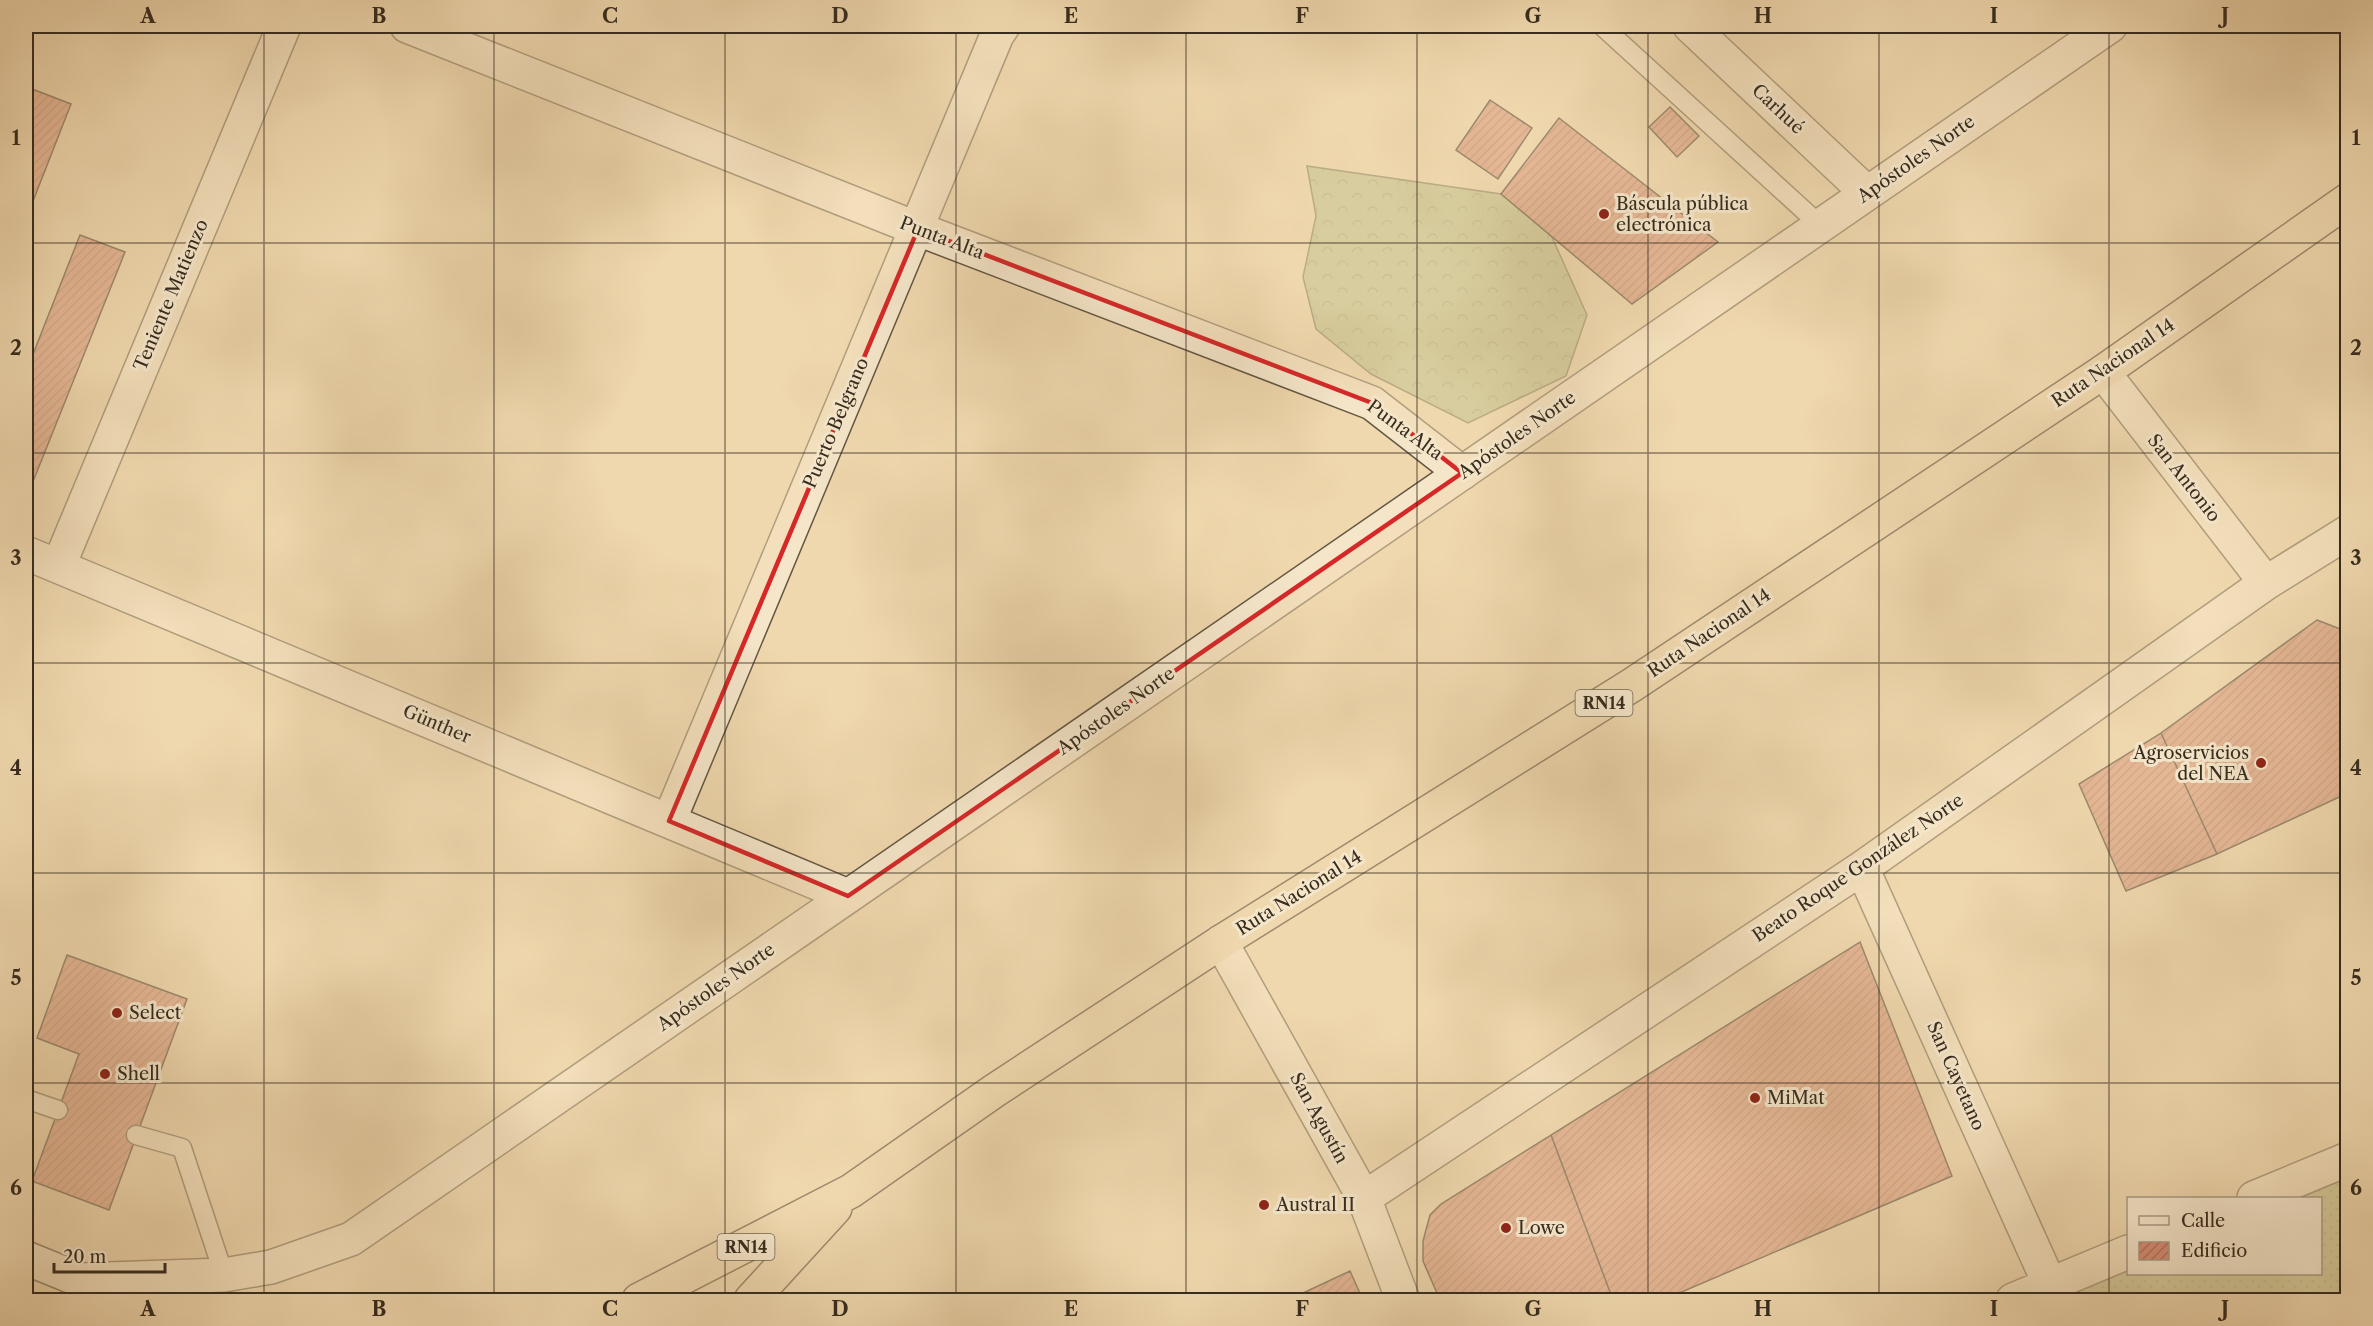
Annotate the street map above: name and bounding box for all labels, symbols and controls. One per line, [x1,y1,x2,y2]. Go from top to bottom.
text: A [139,4,156,28]
text: B [372,4,387,28]
text: C [602,4,618,28]
text: D [831,4,849,28]
text: E [1064,4,1078,28]
text: F [1295,4,1309,28]
text: G [1525,4,1542,28]
text: H [1754,4,1772,28]
text: I [1990,4,1998,28]
text: J [2217,4,2229,28]
street label: Carhué [1747,79,1809,139]
street label: Apóstoles Norte [1852,110,1979,208]
text: 1 [12,126,21,150]
text: 1 [2352,126,2361,150]
place label: Báscula pública electrónica [1616,193,1749,236]
marker: Báscula pública electrónica [1597,207,1611,221]
street label: Punta Alta [897,212,988,264]
street label: Teniente Matienzo [129,216,213,374]
street label: Ruta Nacional 14 [2047,314,2179,412]
text: 2 [10,336,22,360]
text: 2 [2350,336,2362,360]
street label: Puerto Belgrano [799,354,873,492]
street label: Apóstoles Norte [1453,386,1580,484]
street label: Punta Alta [1363,395,1448,465]
street label: San Antonio [2143,430,2225,526]
text: 3 [10,546,22,570]
text: 3 [2350,546,2362,570]
street label: Ruta Nacional 14 [1643,584,1775,682]
street label: Apóstoles Norte [1052,662,1179,760]
road number: RN14 [1576,690,1632,716]
street label: Günther [400,700,475,748]
place label: Agroservicios del NEA [2132,742,2250,785]
text: 4 [10,756,22,780]
marker: Agroservicios del NEA [2254,756,2268,770]
text: 4 [2350,756,2362,780]
street label: Beato Roque González Norte [1748,789,1968,947]
street label: Ruta Nacional 14 [1232,846,1366,940]
street label: Apóstoles Norte [652,938,779,1036]
text: 5 [10,966,22,990]
text: 5 [2350,966,2362,990]
place label: Select [129,1002,182,1024]
marker: Select [110,1006,124,1020]
street label: San Cayetano [1922,1018,1990,1134]
place label: Shell [117,1063,160,1085]
marker: Shell [98,1067,112,1081]
street label: San Agustín [1285,1069,1353,1167]
place label: MiMat [1767,1087,1825,1109]
marker: MiMat [1748,1091,1762,1105]
text: 6 [10,1176,22,1200]
text: 6 [2350,1176,2362,1200]
place label: Austral II [1275,1194,1355,1216]
legend [2127,1197,2322,1275]
marker: Austral II [1257,1198,1271,1212]
text: Calle [2181,1210,2225,1232]
place label: Lowe [1518,1217,1565,1239]
marker: Lowe [1499,1221,1513,1235]
road number: RN14 [718,1234,774,1260]
scale bar [54,1236,165,1274]
text: Edificio [2181,1240,2247,1262]
text: 20 m [63,1246,107,1268]
text: A [139,1297,156,1321]
text: B [372,1297,387,1321]
text: C [602,1297,618,1321]
text: D [831,1297,849,1321]
text: E [1064,1297,1078,1321]
text: F [1295,1297,1309,1321]
text: G [1525,1297,1542,1321]
text: H [1754,1297,1772,1321]
text: I [1990,1297,1998,1321]
text: J [2217,1297,2229,1321]

